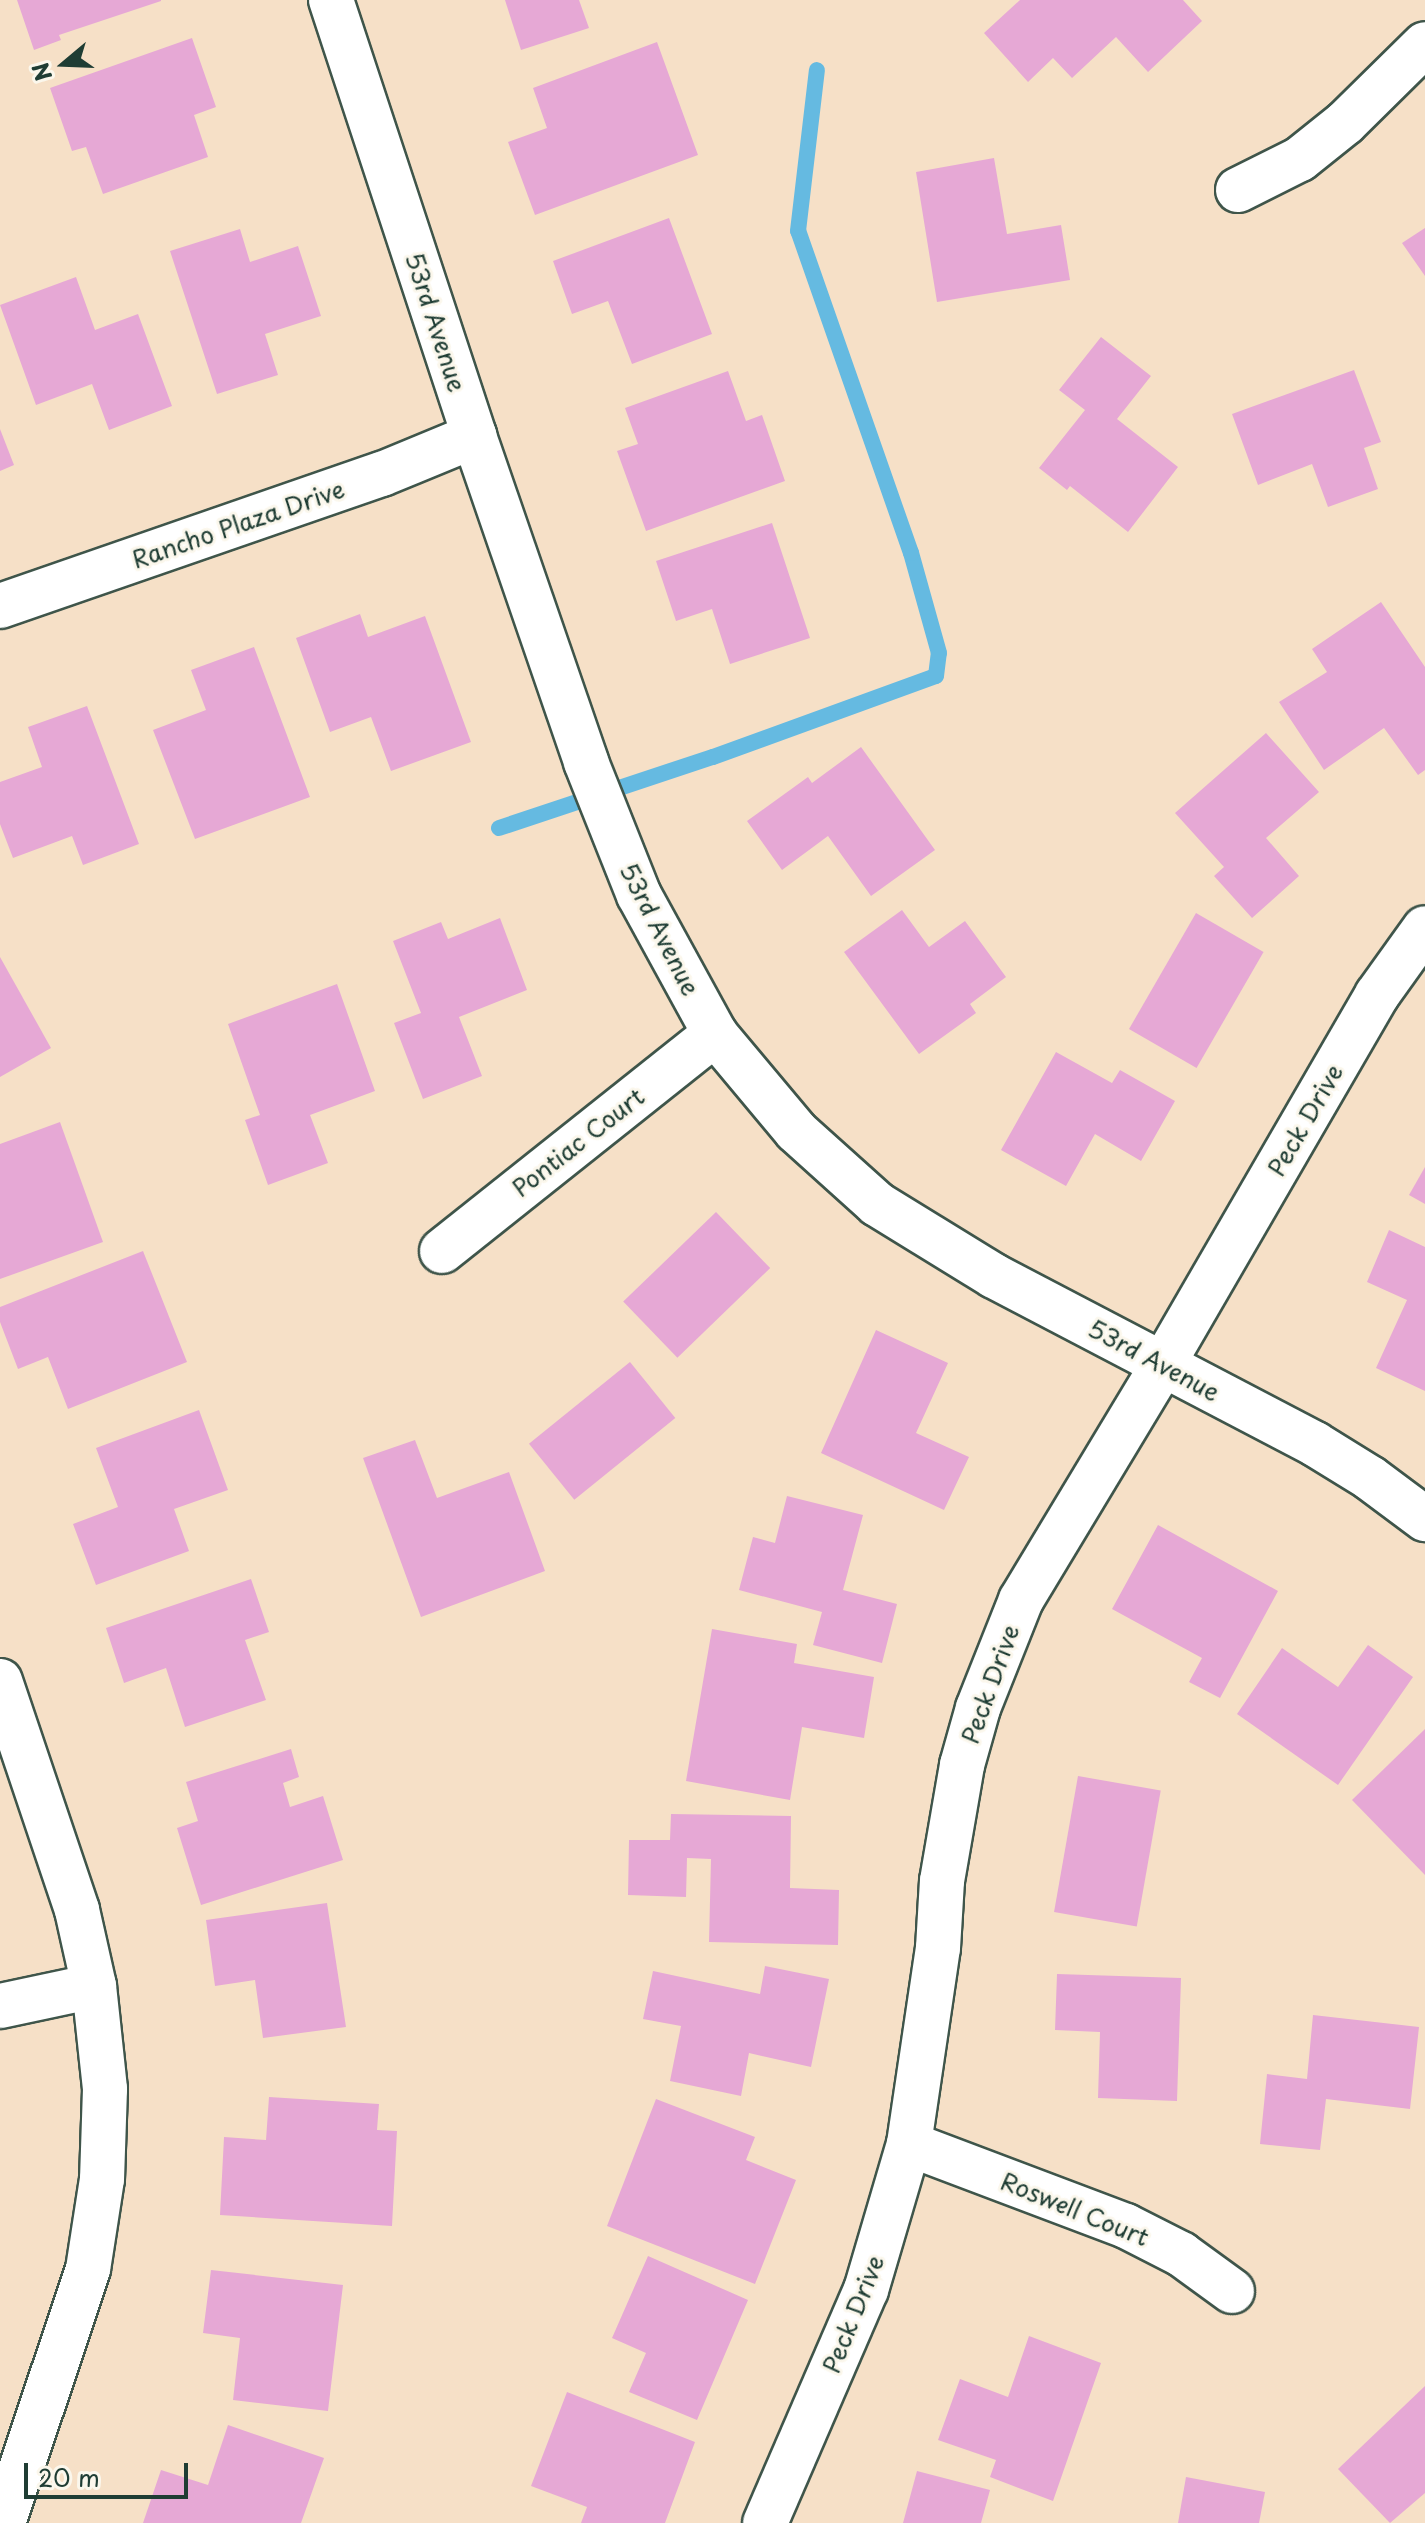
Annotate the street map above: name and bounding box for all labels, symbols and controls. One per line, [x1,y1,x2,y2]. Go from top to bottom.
north arrow [24,24,104,104]
text: N [22,58,59,86]
street label: 53rd Avenue [400,248,472,396]
street label: Rancho Plaza Drive [127,474,349,574]
street label: 53rd Avenue [614,857,706,1001]
street label: Peck Drive [1262,1060,1348,1180]
street label: Pontiac Court [507,1082,649,1202]
street label: 53rd Avenue [1082,1313,1226,1407]
street label: Peck Drive [955,1621,1025,1747]
street label: Roswell Court [996,2166,1154,2252]
street label: Peck Drive [817,2252,889,2376]
scale bar [28,2447,192,2497]
text: 20 m [38,2459,100,2495]

